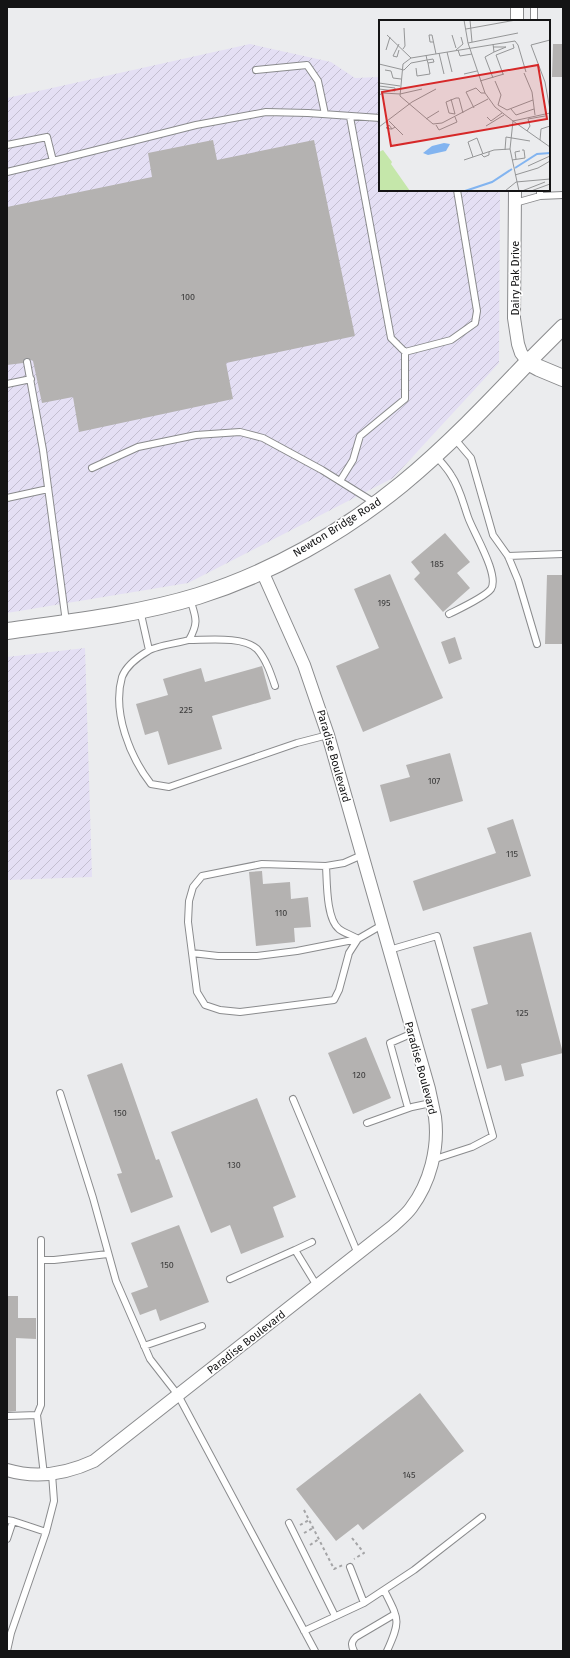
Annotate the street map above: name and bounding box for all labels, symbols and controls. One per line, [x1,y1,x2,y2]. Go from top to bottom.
inset map [379,20,550,191]
street label: Dairy Pak Drive [509,241,522,315]
house number: 100 [181,292,195,302]
street label: Newton Bridge Road [291,495,384,560]
house number: 185 [430,559,444,569]
house number: 195 [377,598,391,608]
house number: 225 [179,705,193,715]
street label: Paradise Boulevard [314,708,353,804]
house number: 107 [428,776,440,786]
house number: 115 [506,849,519,859]
house number: 110 [275,908,287,918]
house number: 125 [516,1008,529,1018]
street label: Paradise Boulevard [402,1020,439,1116]
house number: 120 [352,1070,366,1080]
house number: 150 [113,1108,127,1118]
house number: 130 [227,1160,241,1170]
house number: 150 [160,1260,174,1270]
street label: Paradise Boulevard [205,1308,288,1377]
house number: 145 [402,1470,416,1480]

